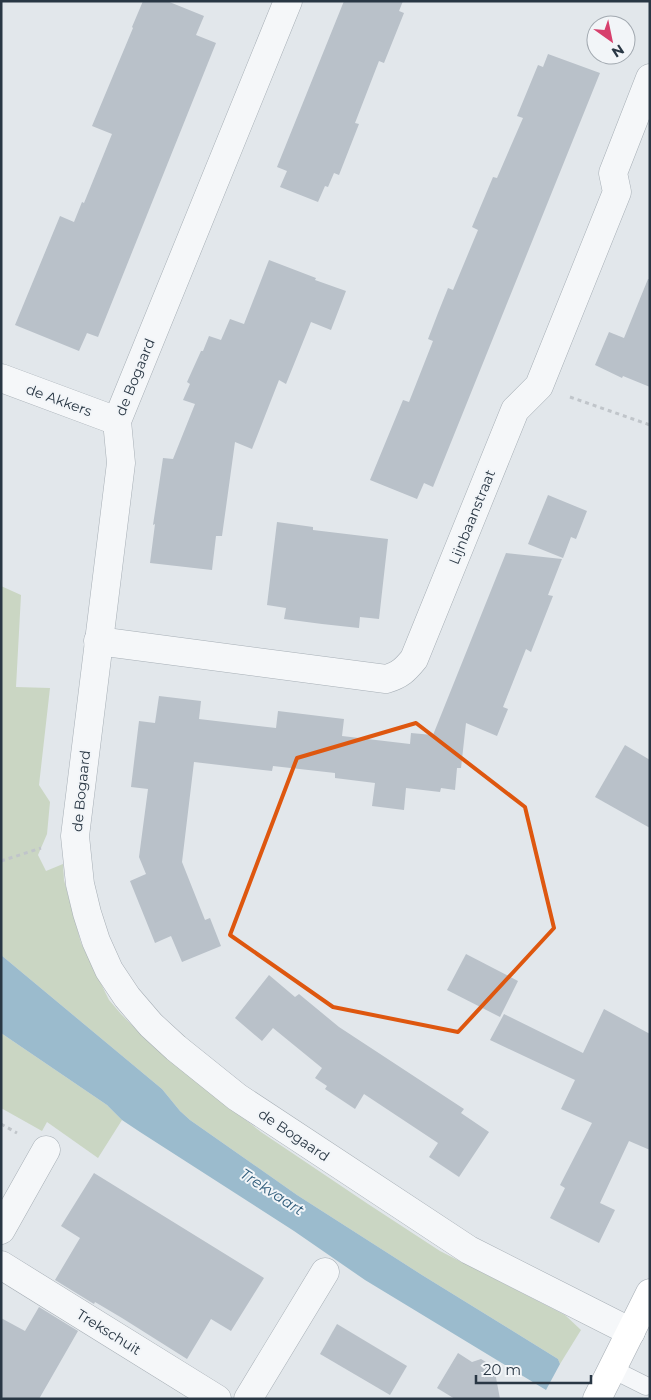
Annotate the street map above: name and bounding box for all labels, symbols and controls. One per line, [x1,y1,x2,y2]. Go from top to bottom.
north arrow [586,15,636,65]
text: N [608,40,628,62]
street label: de Bogaard [111,336,159,418]
street label: de Akkers [24,380,95,420]
street label: Lijnbaanstraat [445,467,499,567]
street label: de Bogaard [68,749,94,833]
street label: de Bogaard [255,1105,333,1165]
water label: Trekvaart [237,1164,308,1219]
street label: Trekschuit [73,1305,145,1359]
scale bar [476,1352,591,1384]
text: 20 m [483,1360,521,1379]

